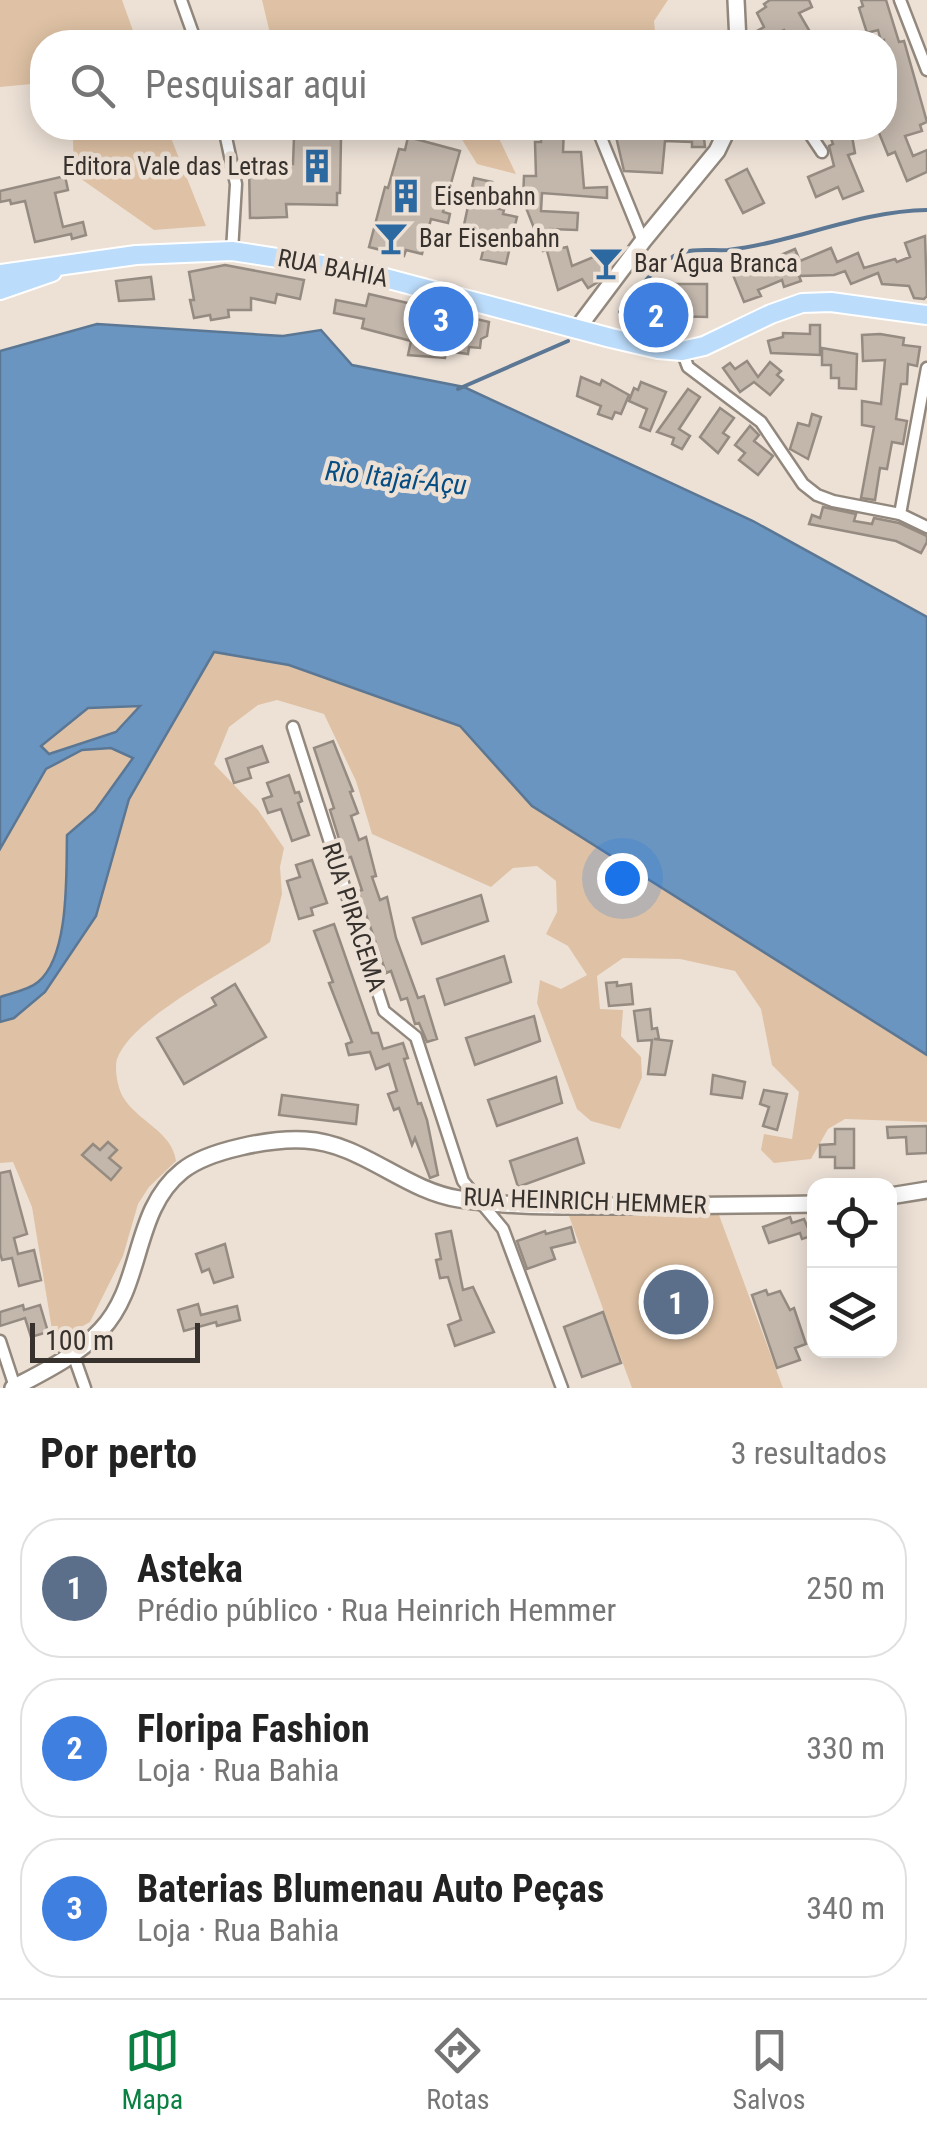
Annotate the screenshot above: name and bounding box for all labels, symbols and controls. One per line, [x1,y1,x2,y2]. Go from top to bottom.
search box [30,30,897,140]
icon: search [65,58,120,113]
text: Pesquisar aqui [145,63,367,107]
building icon: Editora Vale das Letras [298,147,336,185]
place label: Editora Vale das Letras [62,152,289,181]
building icon: Eisenbahn [387,177,425,215]
place label: Eisenbahn [434,182,536,211]
bar icon: Bar Eisenbahn [372,219,410,257]
place label: Bar Eisenbahn [419,224,560,253]
street label: RUA BAHIA [275,243,391,293]
bar icon: Bar Água Branca [587,244,625,282]
place label: Bar Água Branca [634,248,798,278]
pin: 2 [624,278,688,352]
pin: 3 [408,282,474,356]
water label: Rio Itajaí-Açu [324,454,468,502]
street label: RUA PIRACEMA [316,839,392,995]
your location [597,853,648,904]
map controls [807,1178,897,1358]
button: locate [807,1178,897,1268]
street label: RUA HEINRICH HEMMER [463,1182,707,1220]
pin: 1 [644,1264,708,1340]
button: layers [807,1268,897,1358]
scale bar [30,1318,200,1362]
text: 100 m [45,1324,114,1357]
text: Por perto [40,1429,197,1478]
text: 3 resultados [731,1434,887,1472]
text: Asteka [137,1547,243,1591]
text: 1 [66,1569,83,1607]
text: 250 m [806,1569,885,1607]
text: Prédio público · Rua Heinrich Hemmer [137,1591,616,1629]
text: Floripa Fashion [137,1707,370,1751]
text: 2 [66,1729,83,1767]
text: 330 m [806,1729,885,1767]
text: Loja · Rua Bahia [137,1751,339,1789]
text: Baterias Blumenau Auto Peças [137,1867,604,1911]
text: 3 [66,1889,83,1927]
text: 340 m [806,1889,885,1927]
text: Loja · Rua Bahia [137,1911,339,1949]
tab: Mapa [121,2023,183,2116]
tab: Rotas [426,2023,490,2116]
tab: Salvos [733,2023,806,2116]

